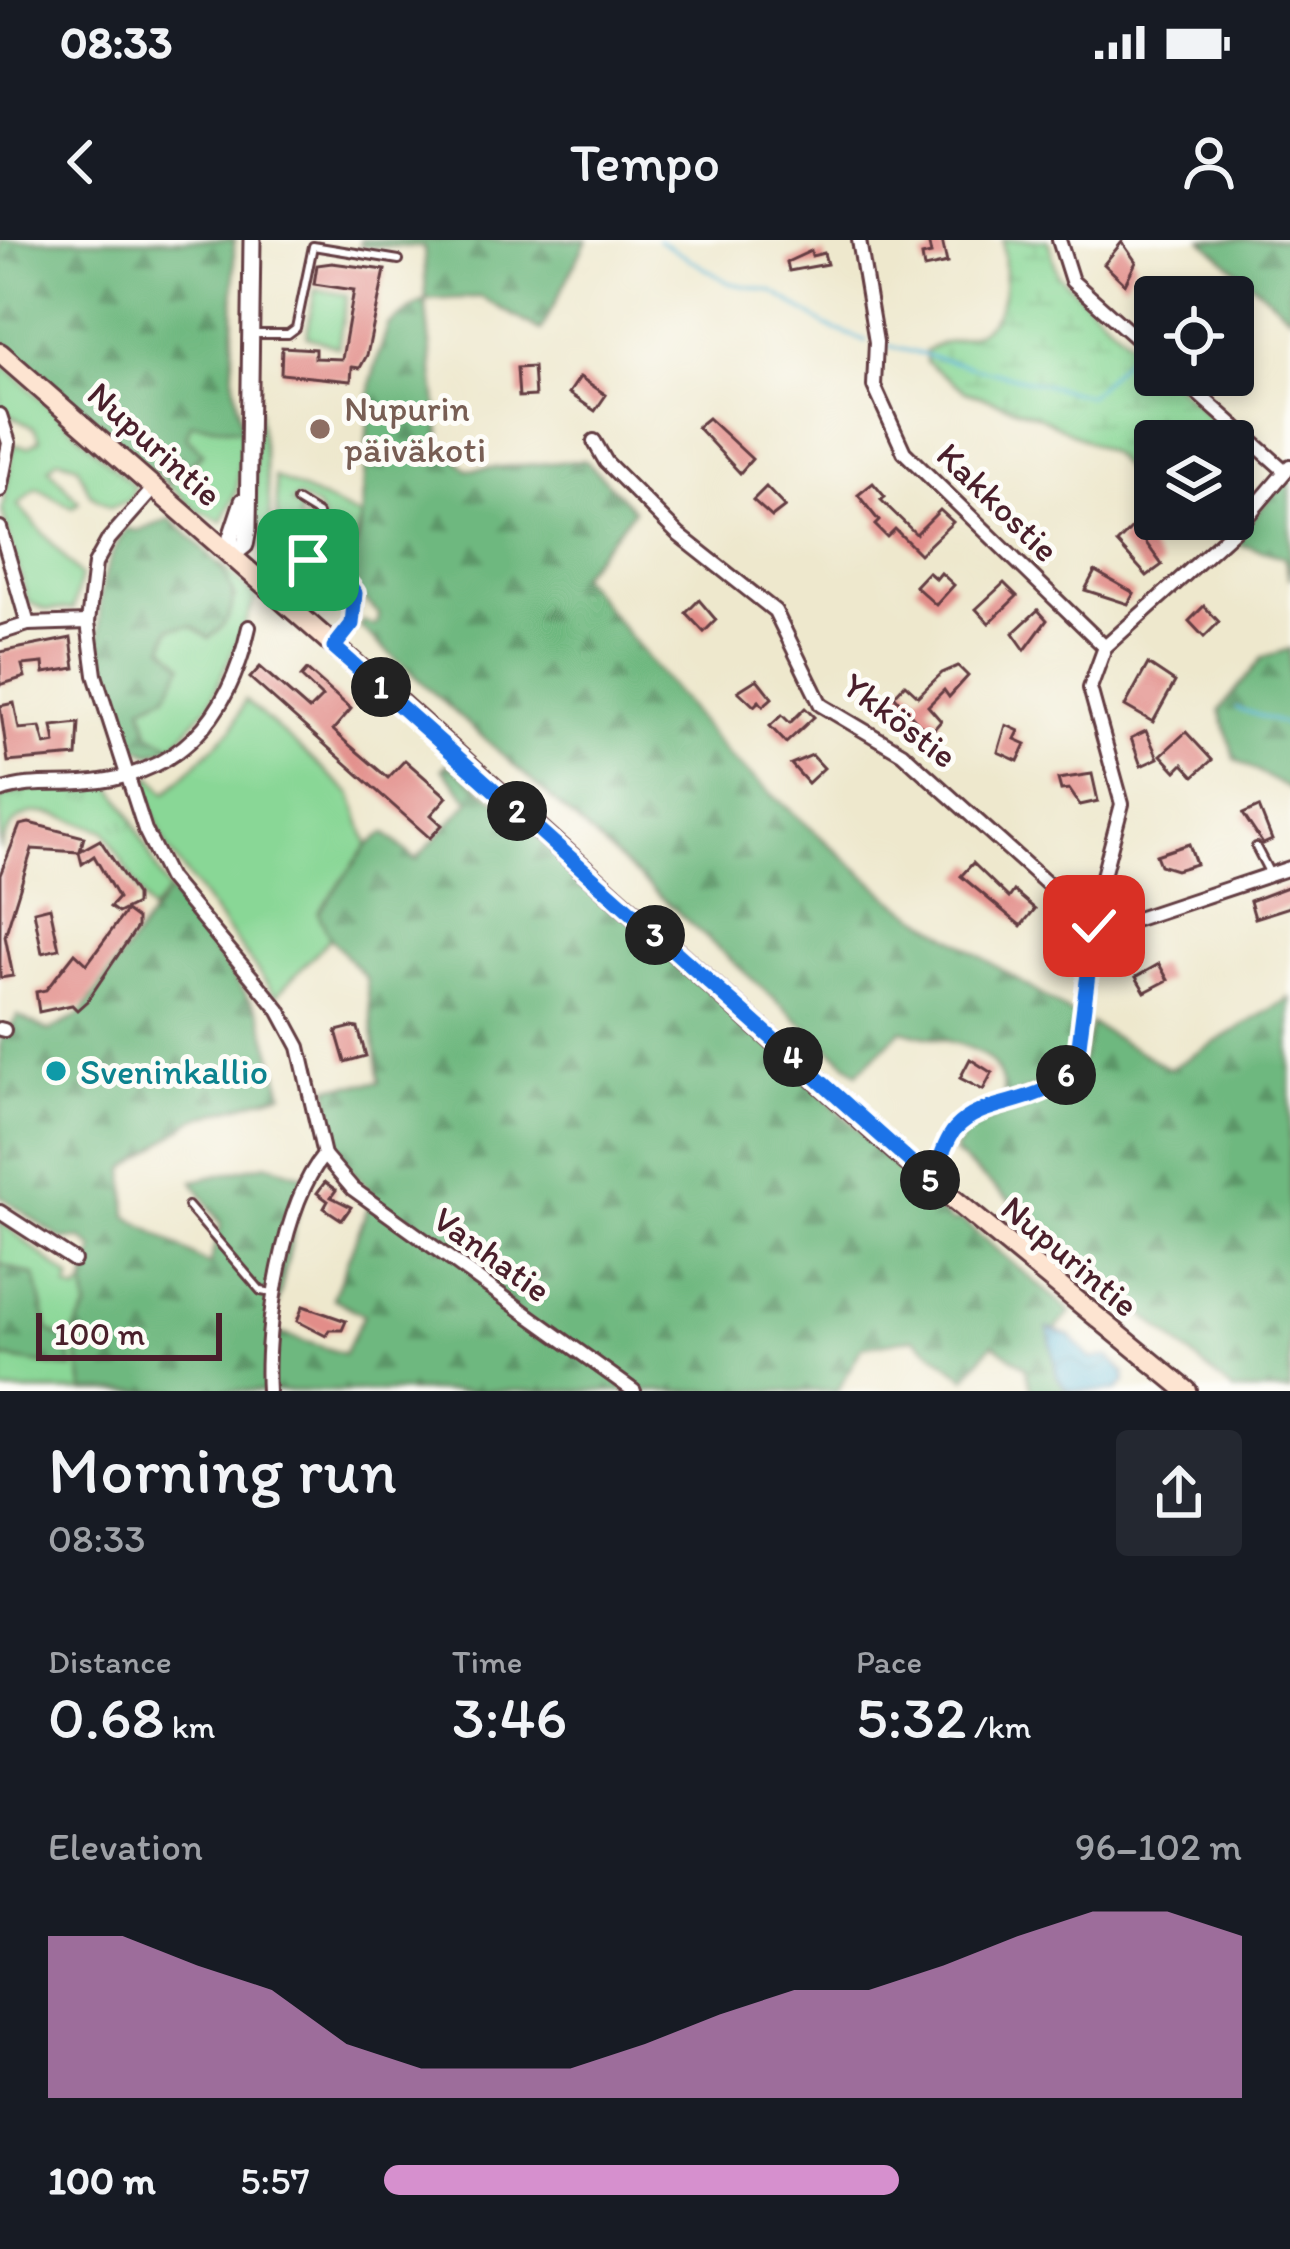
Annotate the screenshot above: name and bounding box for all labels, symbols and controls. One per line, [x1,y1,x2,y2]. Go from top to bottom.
text: 08:33 [60,15,172,69]
icon: back [48,129,114,195]
icon: person [1176,129,1242,195]
text: Tempo [570,130,720,195]
map controls [1134,276,1254,540]
button: locate [1134,276,1254,396]
street label: Nupurintie [79,373,231,515]
place label: Nupurin päiväkoti [344,387,486,471]
marker: Nupurin päiväkoti [307,416,333,442]
button: layers [1134,420,1254,540]
street label: Kakkostie [928,433,1068,571]
pin [257,509,359,611]
icon: arrive [275,527,341,593]
pin: 1 [351,657,411,717]
street label: Ykköstie [834,663,966,777]
text: 1 [373,667,389,706]
pin: 2 [487,781,547,841]
text: 2 [508,791,526,830]
pin [1043,875,1145,977]
icon: check [1061,893,1127,959]
pin: 3 [625,905,685,965]
text: 3 [646,915,664,954]
pin: 4 [763,1027,823,1087]
text: 4 [783,1037,803,1076]
pin: 6 [1036,1045,1096,1105]
place label: Sveninkallio [80,1050,268,1093]
text: 6 [1057,1055,1075,1094]
marker: Sveninkallio [43,1058,69,1084]
pin: 5 [900,1150,960,1210]
text: 5 [921,1160,939,1199]
street label: Nupurintie [993,1186,1147,1326]
street label: Vanhatie [425,1197,559,1311]
scale bar [36,1307,222,1360]
text: 100 m [54,1314,145,1353]
text: Morning run [48,1430,397,1510]
button: share [1116,1430,1242,1556]
text: 08:33 [48,1515,145,1562]
text: Distance [48,1642,172,1681]
text: Time [452,1642,522,1681]
text: Pace [856,1642,922,1681]
text: 0.68 [48,1681,164,1753]
text: 3:46 [452,1681,567,1753]
text: 5:32 [856,1681,966,1753]
text: km [164,1707,215,1746]
text: /km [966,1707,1031,1746]
text: Elevation [48,1823,203,1870]
text: 96–102 m [1075,1823,1242,1870]
text: 100 m [48,2157,156,2204]
text: 5:57 [240,2157,310,2204]

